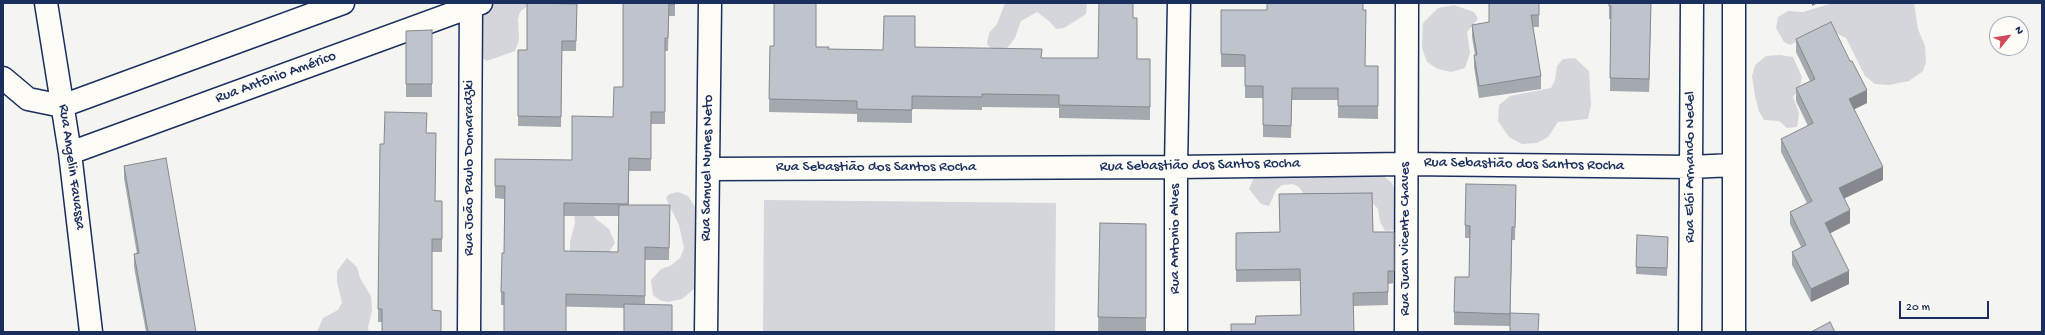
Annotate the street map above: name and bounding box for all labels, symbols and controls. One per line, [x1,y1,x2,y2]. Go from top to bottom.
north arrow [1989,16,2029,56]
text: N [2012,24,2026,37]
street label: Rua Antônio Américo [213,48,339,108]
street label: Rua João Paulo Domaradzki [461,80,479,256]
street label: Rua Elói Armando Nedel [1682,91,1700,243]
street label: Rua Samuel Nunes Neto [698,95,718,241]
street label: Rua Angelin Favassa [53,103,89,231]
street label: Rua Sebastião dos Santos Rocha [1424,154,1624,176]
street label: Rua Sebastião dos Santos Rocha [1100,155,1300,177]
street label: Rua Sebastião dos Santos Rocha [776,159,976,177]
street label: Rua Juan Vicente Chaves [1397,162,1415,316]
street label: Rua Antonio Alves [1167,184,1185,294]
scale bar [1901,293,1991,319]
text: 20 m [1906,301,1930,315]

